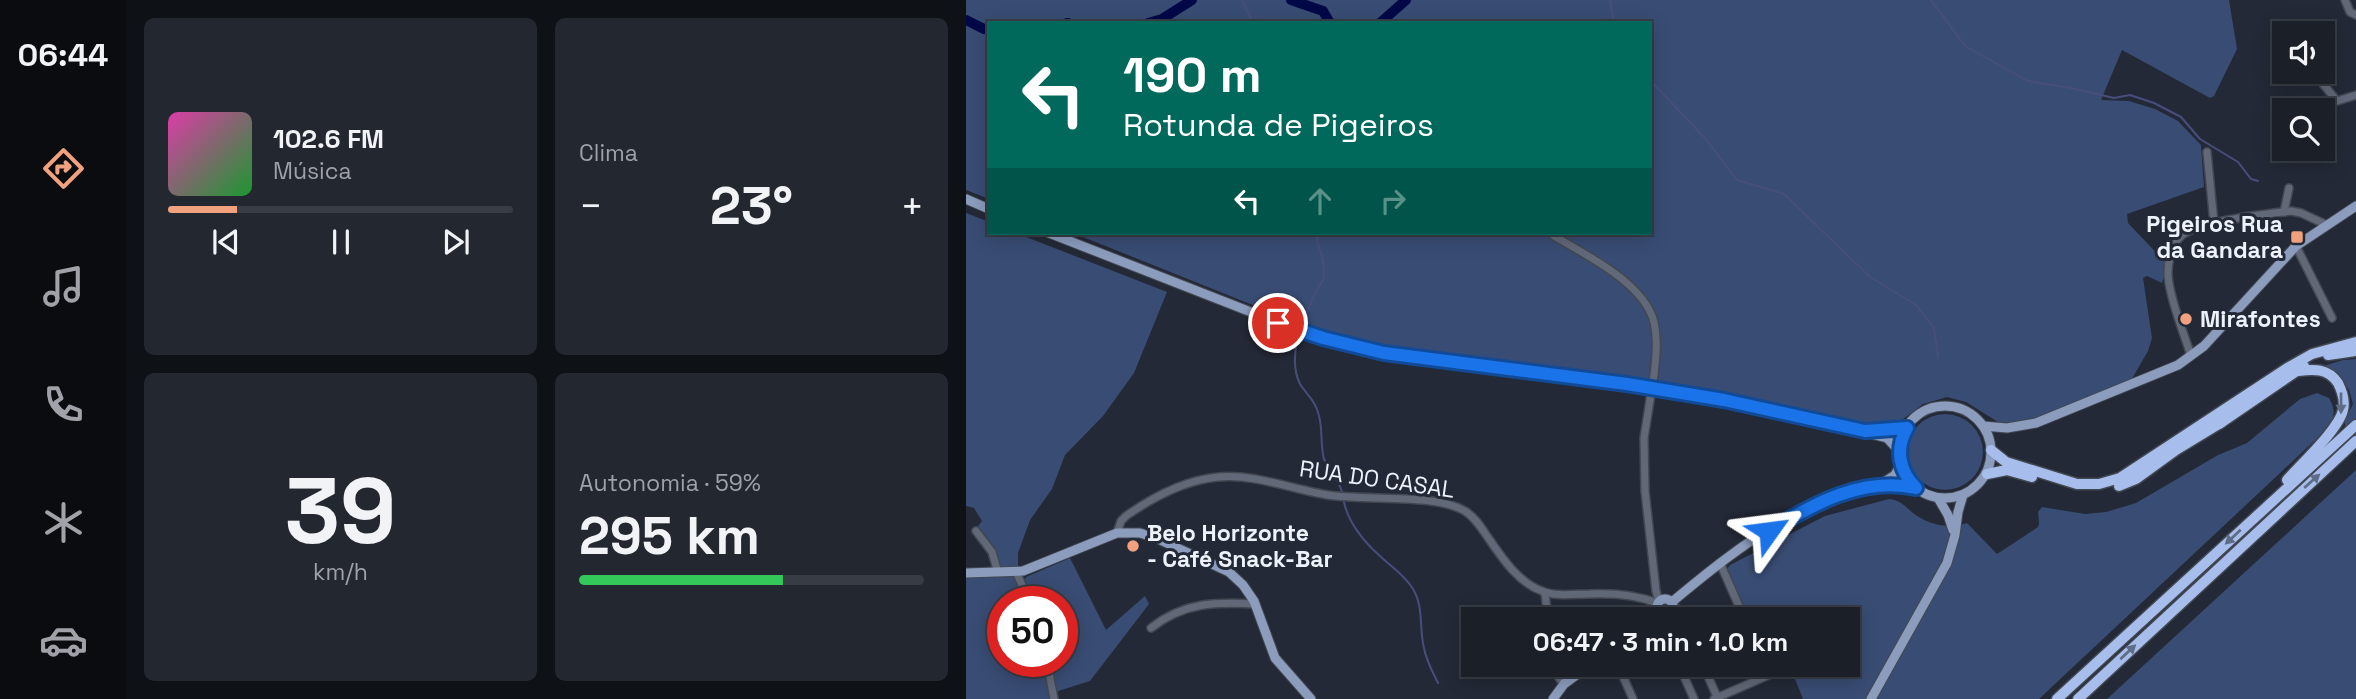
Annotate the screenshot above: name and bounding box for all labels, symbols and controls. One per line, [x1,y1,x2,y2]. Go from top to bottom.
map controls [2272,21,2335,161]
button: sound [2272,21,2335,84]
text: 06:44 [18,35,108,75]
text: 190 m [1123,44,1261,106]
icon: left [1008,49,1099,140]
button: search [2272,98,2335,161]
text: Rotunda de Pigeiros [1123,105,1434,145]
text: 102.6 FM [273,122,384,156]
text: Clima [579,138,638,168]
icon: directions [39,144,88,193]
text: Música [273,156,352,186]
text: 23° [710,173,793,239]
text: − [579,182,603,230]
text: + [900,182,924,230]
icon: left [1228,182,1266,220]
icon: ahead [1301,182,1339,220]
icon: right [1374,182,1412,220]
place label: Pigeiros Rua da Gandara [2146,209,2283,265]
icon: previous [207,223,245,261]
icon: pause [322,223,360,261]
icon: next [437,223,475,261]
marker: Pigeiros Rua da Gandara [2289,229,2305,245]
icon: music [39,262,88,311]
pin [1248,293,1308,353]
icon: arrive [1259,304,1297,342]
place label: Mirafontes [2200,304,2321,334]
marker: Mirafontes [2178,311,2194,327]
icon: phone [39,380,88,429]
one-way arrow [2335,392,2347,414]
text: 39 [285,453,396,570]
street label: RUA DO CASAL [1298,453,1456,505]
text: Autonomia · 59% [579,468,761,498]
one-way arrow [2303,473,2321,489]
position arrow [1732,494,1806,568]
icon: climate [39,498,88,547]
text: 295 km [579,503,760,569]
place label: Belo Horizonte - Café Snack-Bar [1147,518,1333,574]
one-way arrow [2224,529,2242,545]
marker: Belo Horizonte - Café Snack-Bar [1125,538,1141,554]
text: km/h [313,557,368,587]
speed limit sign: 50 [987,586,1078,677]
icon: car [39,616,88,665]
text: 06:47 · 3 min · 1.0 km [1533,625,1788,659]
one-way arrow [2119,645,2136,661]

